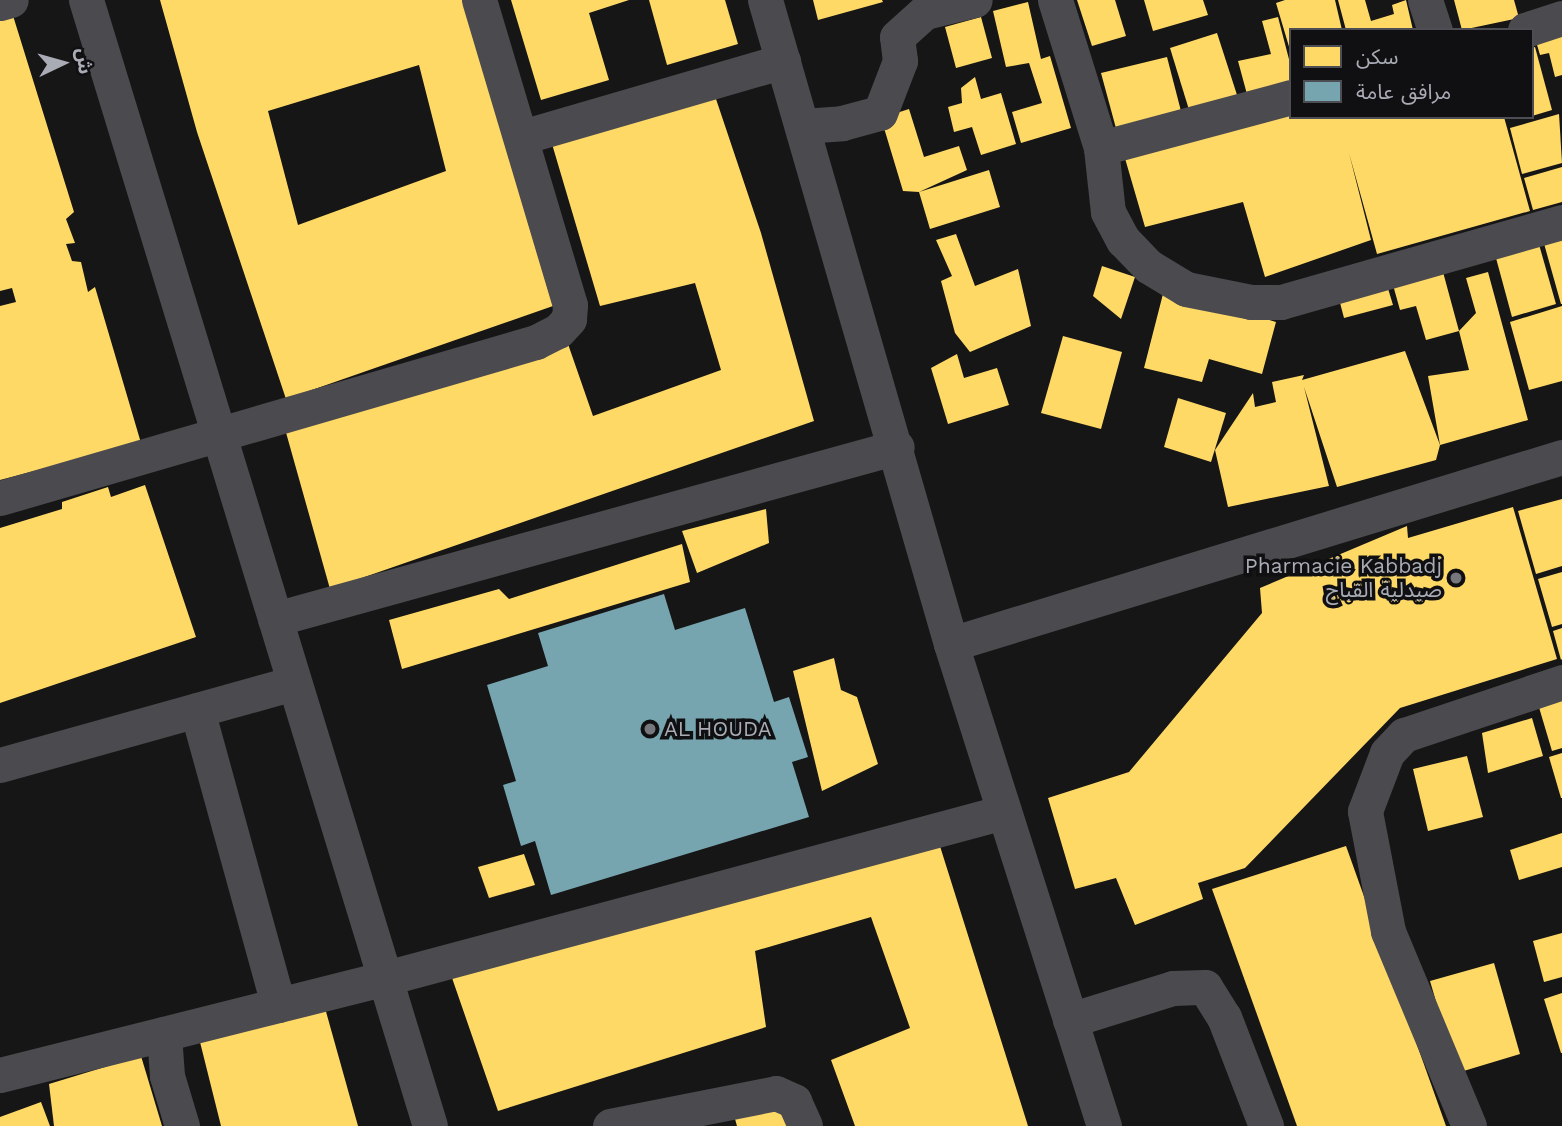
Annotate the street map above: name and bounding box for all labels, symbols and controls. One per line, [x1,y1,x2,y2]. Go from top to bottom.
north arrow [28,28,98,98]
legend [1289,28,1534,119]
text: سكن [1356,44,1398,69]
text: ش [72,47,97,75]
text: مرافق عامة [1356,79,1451,104]
place label: Pharmacie Kabbadj صيدلية القباج [1245,553,1442,603]
marker: Pharmacie Kabbadj صيدلية القباج [1448,570,1464,586]
place label: AL HOUDA [664,716,772,742]
marker: AL HOUDA [642,721,658,737]

